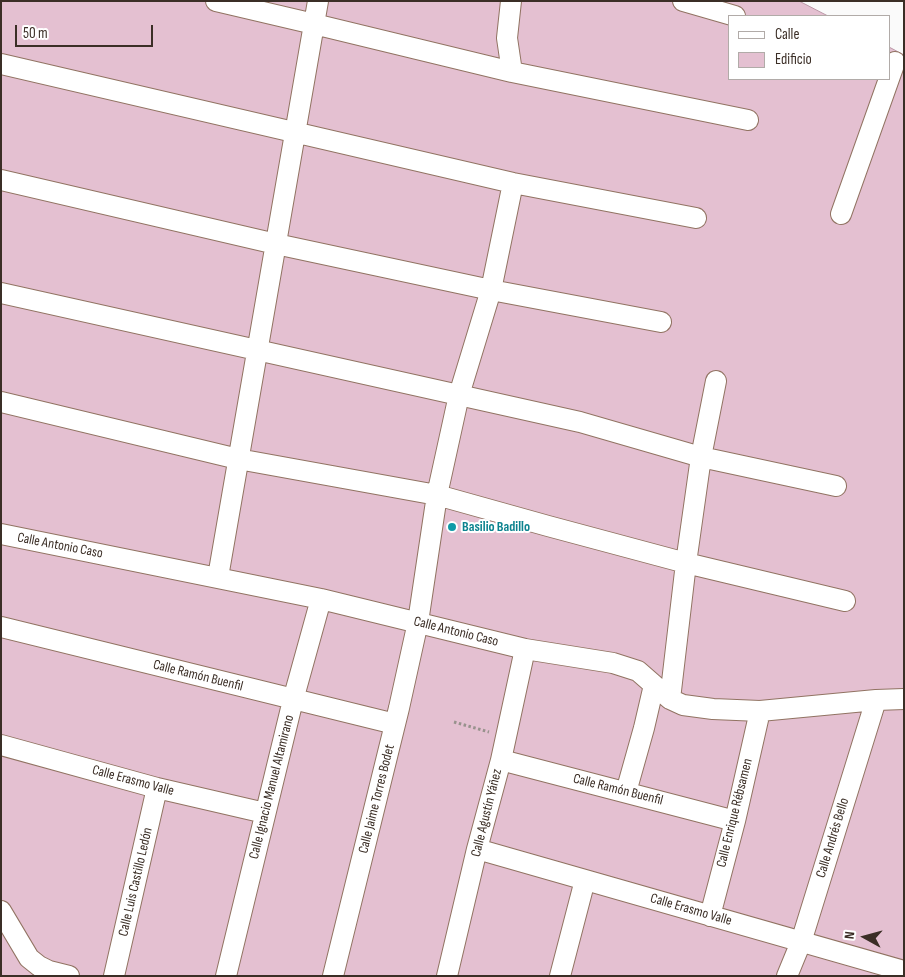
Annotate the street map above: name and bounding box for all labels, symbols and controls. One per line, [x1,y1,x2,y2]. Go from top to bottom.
scale bar [18,15,155,47]
legend [728,15,890,80]
text: 50 m [23,24,48,43]
text: Calle [775,25,799,44]
text: Edificio [775,50,812,69]
place label: Basilio Badillo [462,519,530,535]
marker: Basilio Badillo [446,521,458,533]
street label: Calle Antonio Caso [16,529,104,563]
street label: Calle Antonio Caso [412,613,500,651]
street label: Calle Ramón Buenfil [151,657,245,695]
street label: Calle Ignacio Manuel Altamirano [246,713,298,861]
street label: Calle Jaime Torres Bodet [355,743,399,855]
street label: Calle Enrique Rébsamen [713,757,757,869]
street label: Calle Erasmo Valle [90,762,176,800]
street label: Calle Agustín Yáñez [468,767,506,859]
street label: Calle Ramón Buenfil [571,771,665,809]
street label: Calle Andrés Bello [813,796,853,880]
street label: Calle Luis Castillo Ledón [115,826,157,938]
street label: Calle Erasmo Valle [648,890,734,930]
north arrow [840,912,890,962]
text: N [841,930,859,940]

